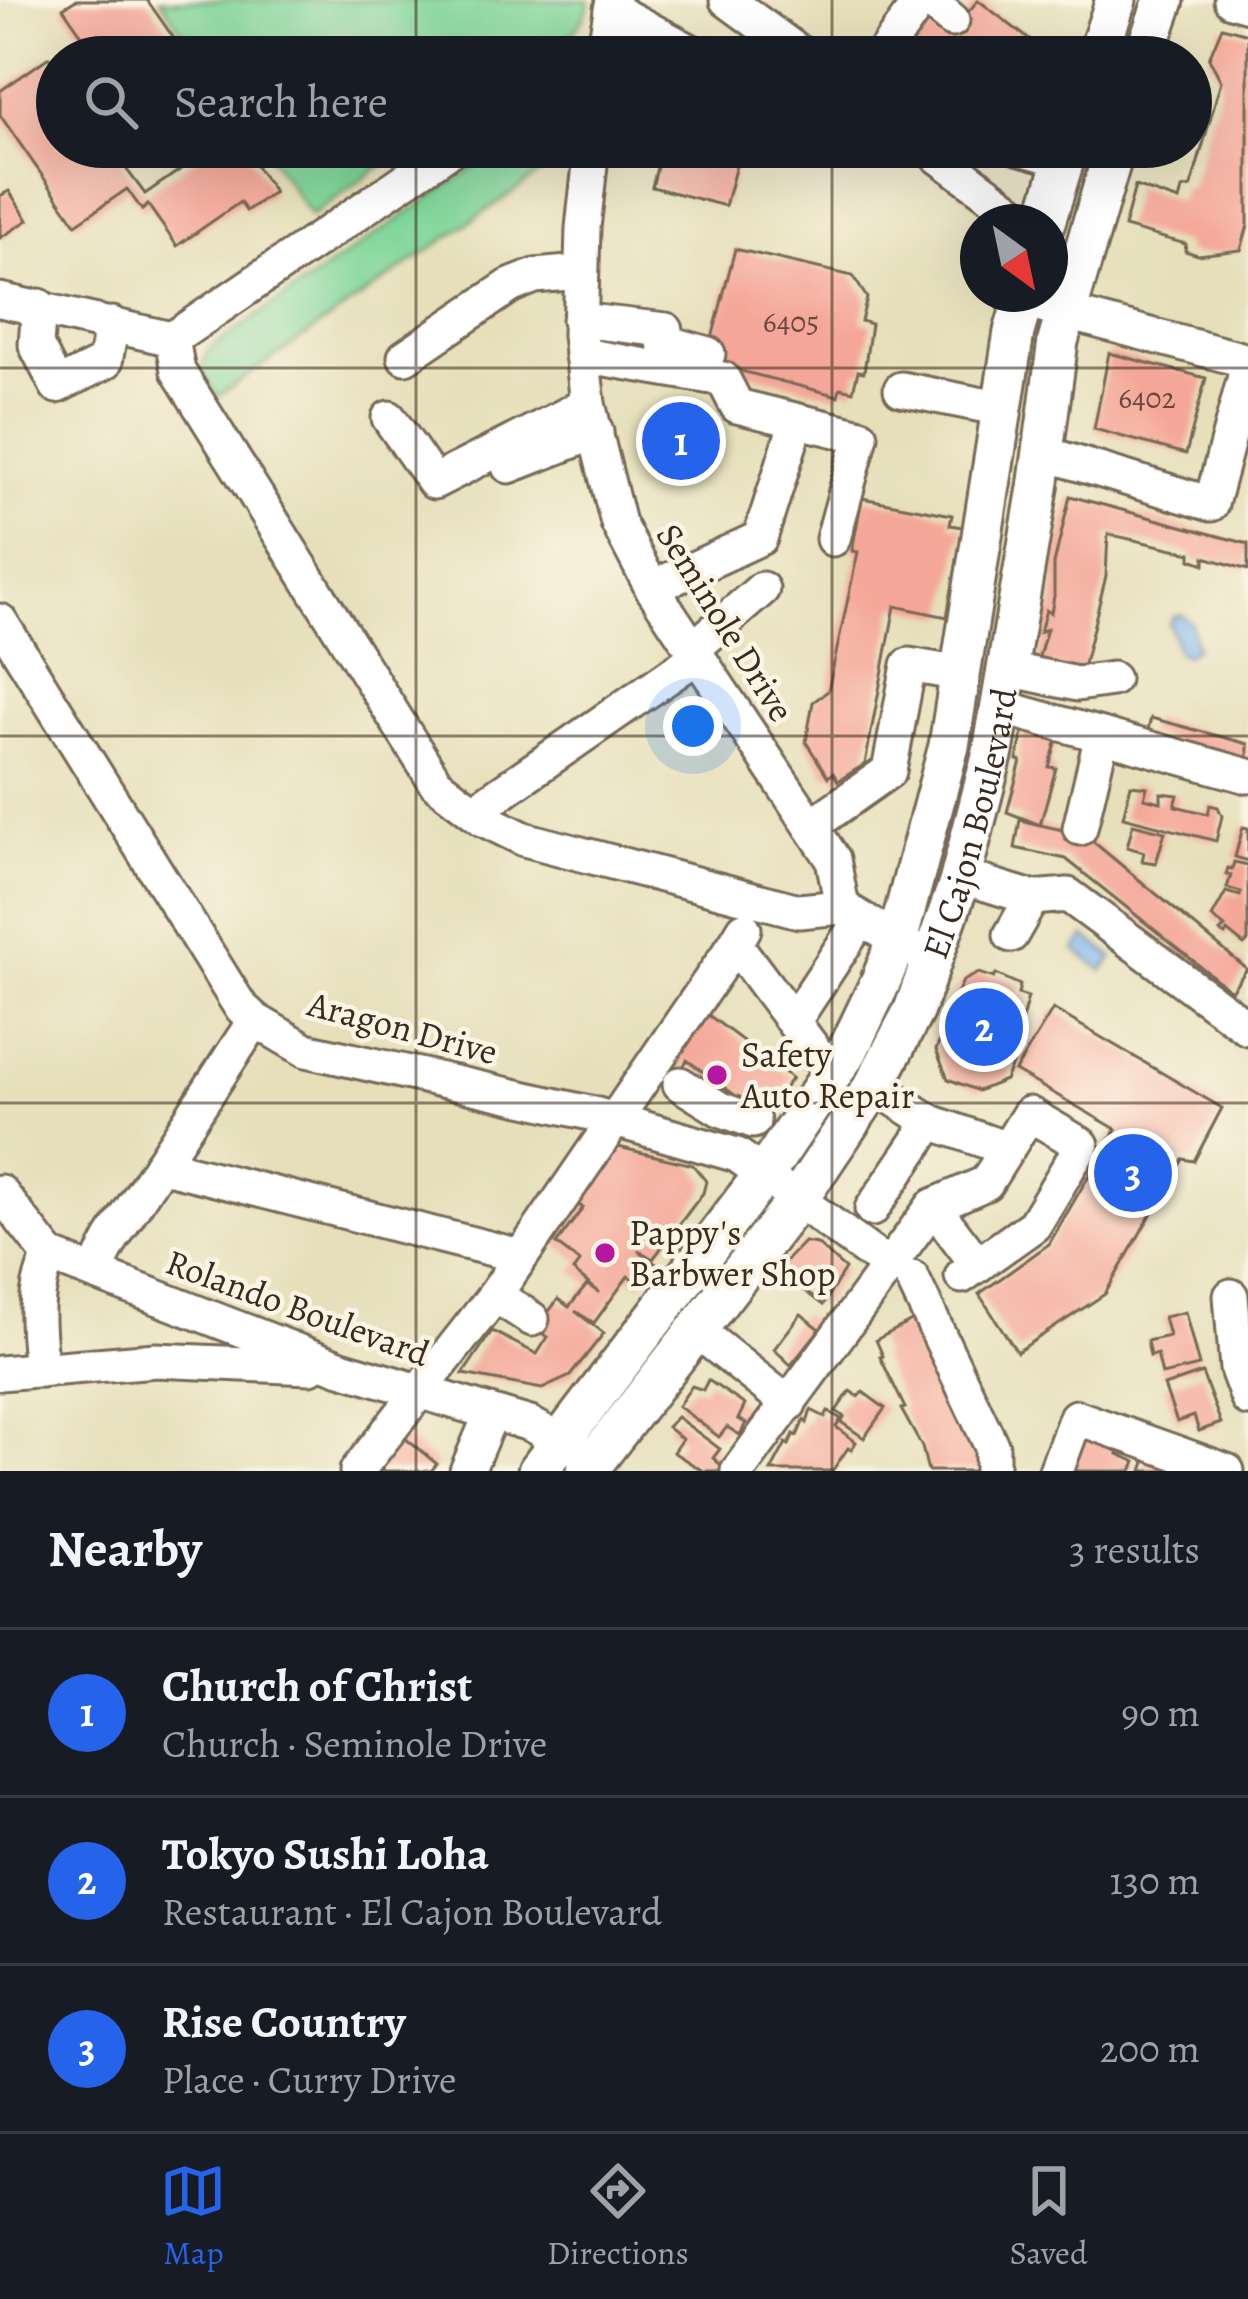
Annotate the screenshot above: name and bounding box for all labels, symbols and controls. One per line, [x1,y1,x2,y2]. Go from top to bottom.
search box [36,36,1212,168]
icon: search [78,69,144,135]
text: Search here [174,71,388,133]
north arrow [960,204,1068,312]
house number: 6405 [763,302,819,342]
house number: 6402 [1118,378,1176,418]
pin: 1 [642,396,720,486]
street label: Seminole Drive [645,514,806,731]
street label: El Cajon Boulevard [910,683,1029,965]
your location [663,696,723,756]
street label: Aragon Drive [302,978,503,1076]
pin: 2 [945,982,1023,1072]
place label: Safety Auto Repair [740,1030,914,1120]
marker: Safety Auto Repair [704,1062,730,1088]
pin: 3 [1094,1128,1172,1218]
place label: Pappy's Barbwer Shop [629,1208,836,1298]
street label: Rolando Boulevard [159,1237,437,1378]
marker: Pappy's Barbwer Shop [592,1240,618,1266]
text: Nearby [48,1514,202,1584]
text: 3 results [1069,1523,1200,1576]
text: Church of Christ [162,1655,472,1717]
text: 1 [80,1686,94,1739]
text: 90 m [1121,1686,1200,1739]
text: Church · Seminole Drive [162,1717,547,1770]
text: Tokyo Sushi Loha [162,1823,489,1885]
text: 2 [78,1854,96,1907]
text: 130 m [1109,1854,1200,1907]
text: Restaurant · El Cajon Boulevard [162,1885,662,1938]
text: Rise Country [162,1991,406,2053]
text: 3 [79,2022,95,2075]
text: 200 m [1100,2022,1200,2075]
text: Place · Curry Drive [162,2053,456,2106]
tab: Map [160,2158,226,2275]
tab: Directions [547,2158,689,2275]
tab: Saved [1009,2158,1088,2275]

